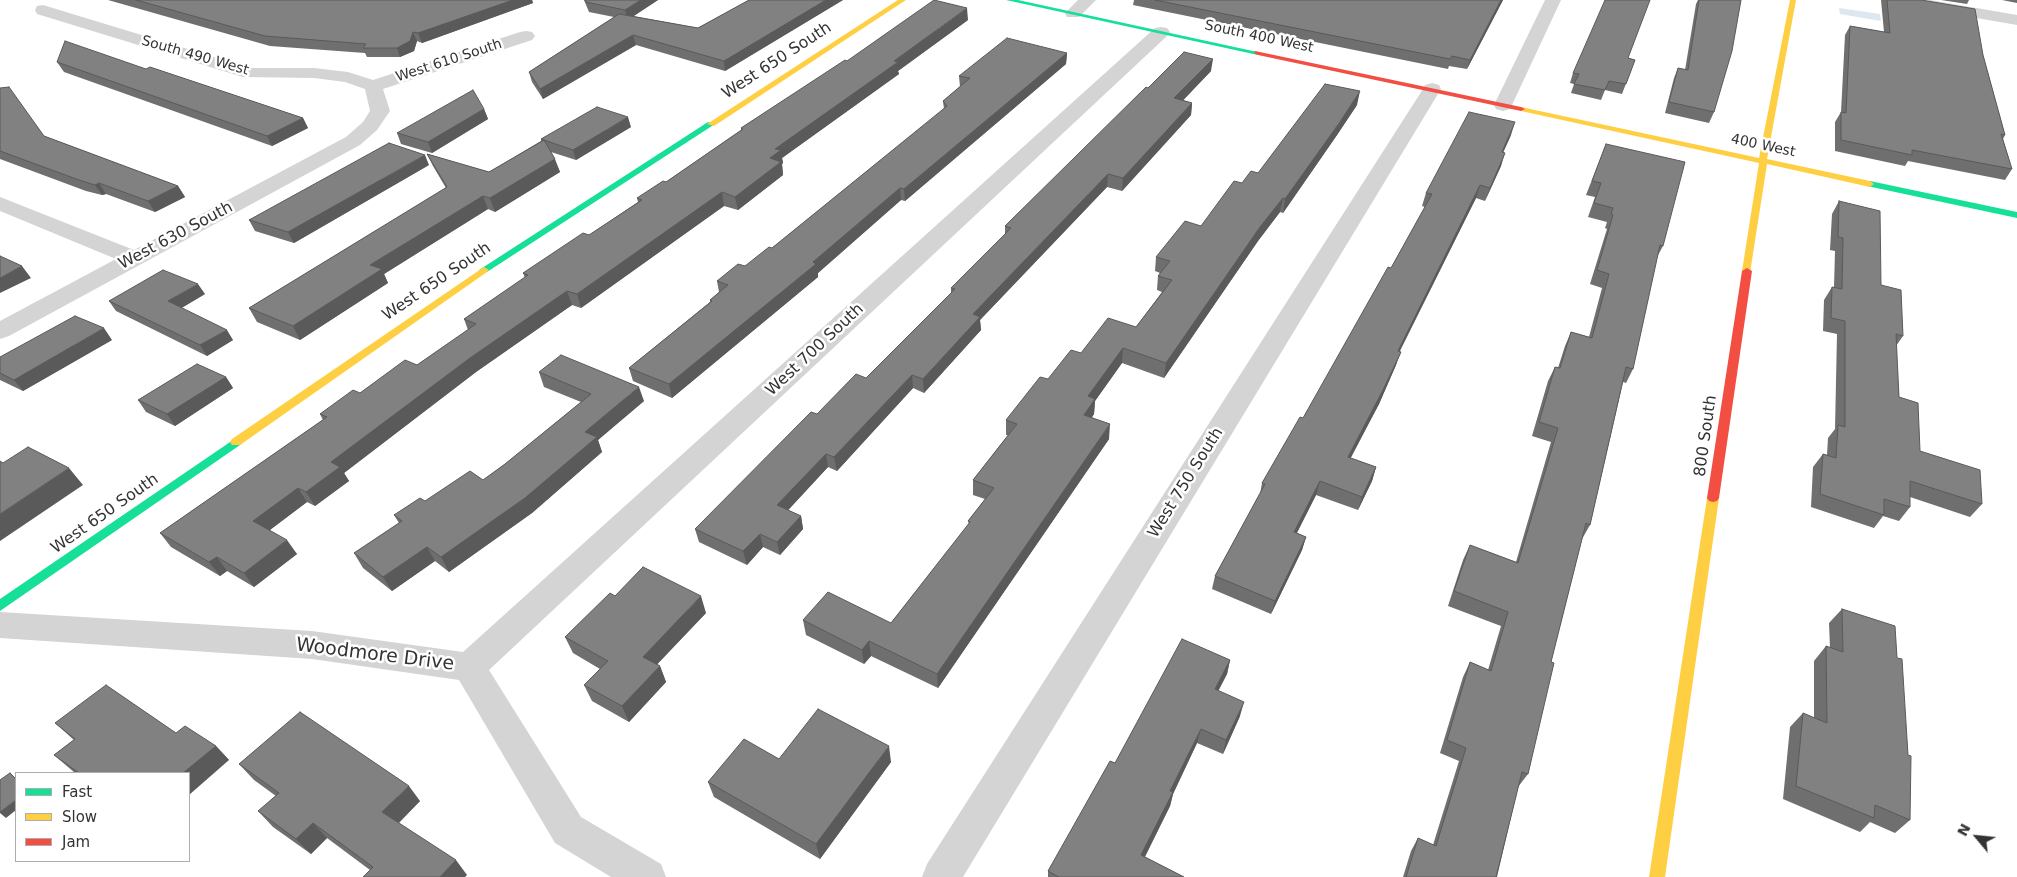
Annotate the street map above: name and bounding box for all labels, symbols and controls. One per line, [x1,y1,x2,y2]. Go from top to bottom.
street label: South 400 West [1203,17,1315,57]
street label: West 650 South [719,18,835,104]
street label: South 490 West [139,33,251,79]
street label: West 610 South [394,36,504,86]
street label: 400 West [1729,131,1797,161]
street label: West 630 South [116,198,236,274]
street label: West 650 South [379,239,495,325]
street label: West 700 South [762,300,868,400]
street label: 800 South [1691,394,1721,478]
street label: West 750 South [1144,424,1228,542]
street label: West 650 South [48,470,162,558]
street label: Woodmore Drive [295,634,455,676]
legend [15,772,190,862]
text: Fast [62,783,92,801]
text: Slow [62,808,97,826]
north arrow [1952,812,2002,862]
text: N [1954,821,1974,839]
text: Jam [62,833,90,851]

